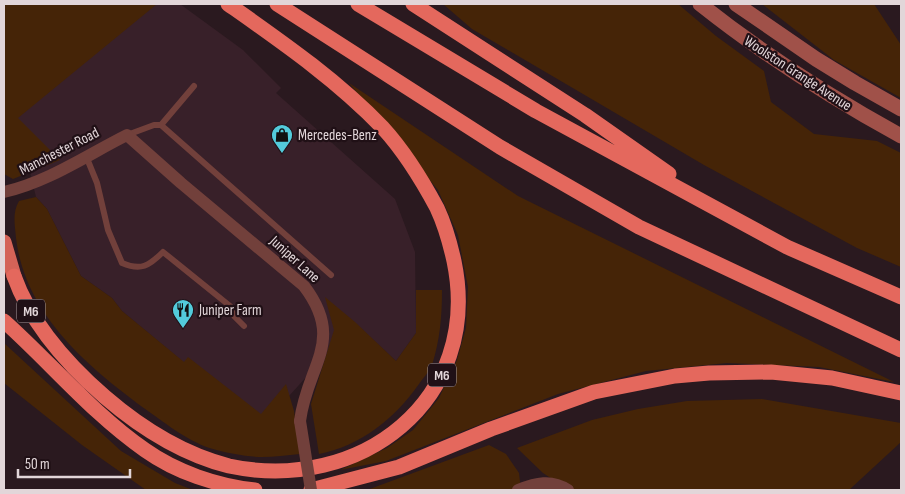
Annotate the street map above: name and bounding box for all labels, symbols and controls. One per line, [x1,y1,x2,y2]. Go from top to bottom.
street label: Woolston Grange Avenue [740,32,855,115]
street label: Manchester Road [16,123,102,180]
shop icon: Mercedes-Benz [270,123,294,154]
place label: Mercedes-Benz [298,126,377,145]
street label: Juniper Lane [265,231,324,287]
restaurant icon: Juniper Farm [171,298,195,329]
road number: M6 [17,300,45,322]
place label: Juniper Farm [198,301,262,320]
road number: M6 [428,364,456,386]
scale bar [18,446,130,478]
text: 50 m [25,455,50,474]

